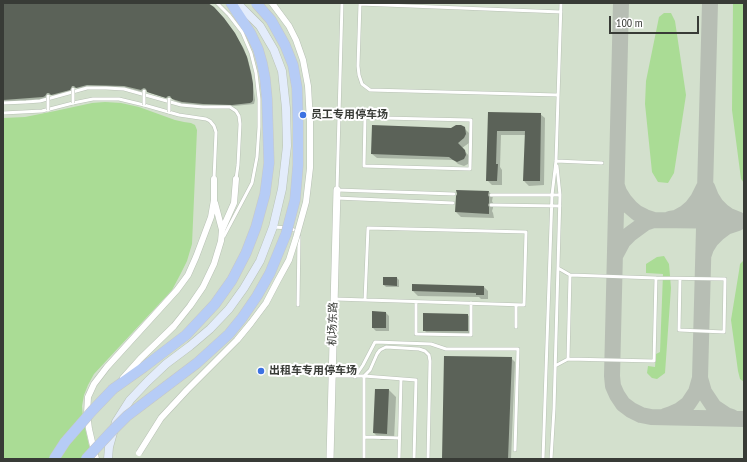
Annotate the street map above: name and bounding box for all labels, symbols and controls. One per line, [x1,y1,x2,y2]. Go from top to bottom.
scale bar [611,8,701,34]
text: 100 m [616,15,643,30]
place label: 员工专用停车场 [311,108,388,122]
marker: 员工专用停车场 [298,110,308,120]
street label: 机场东路 [326,302,340,346]
place label: 出租车专用停车场 [269,364,357,378]
marker: 出租车专用停车场 [256,366,266,376]

